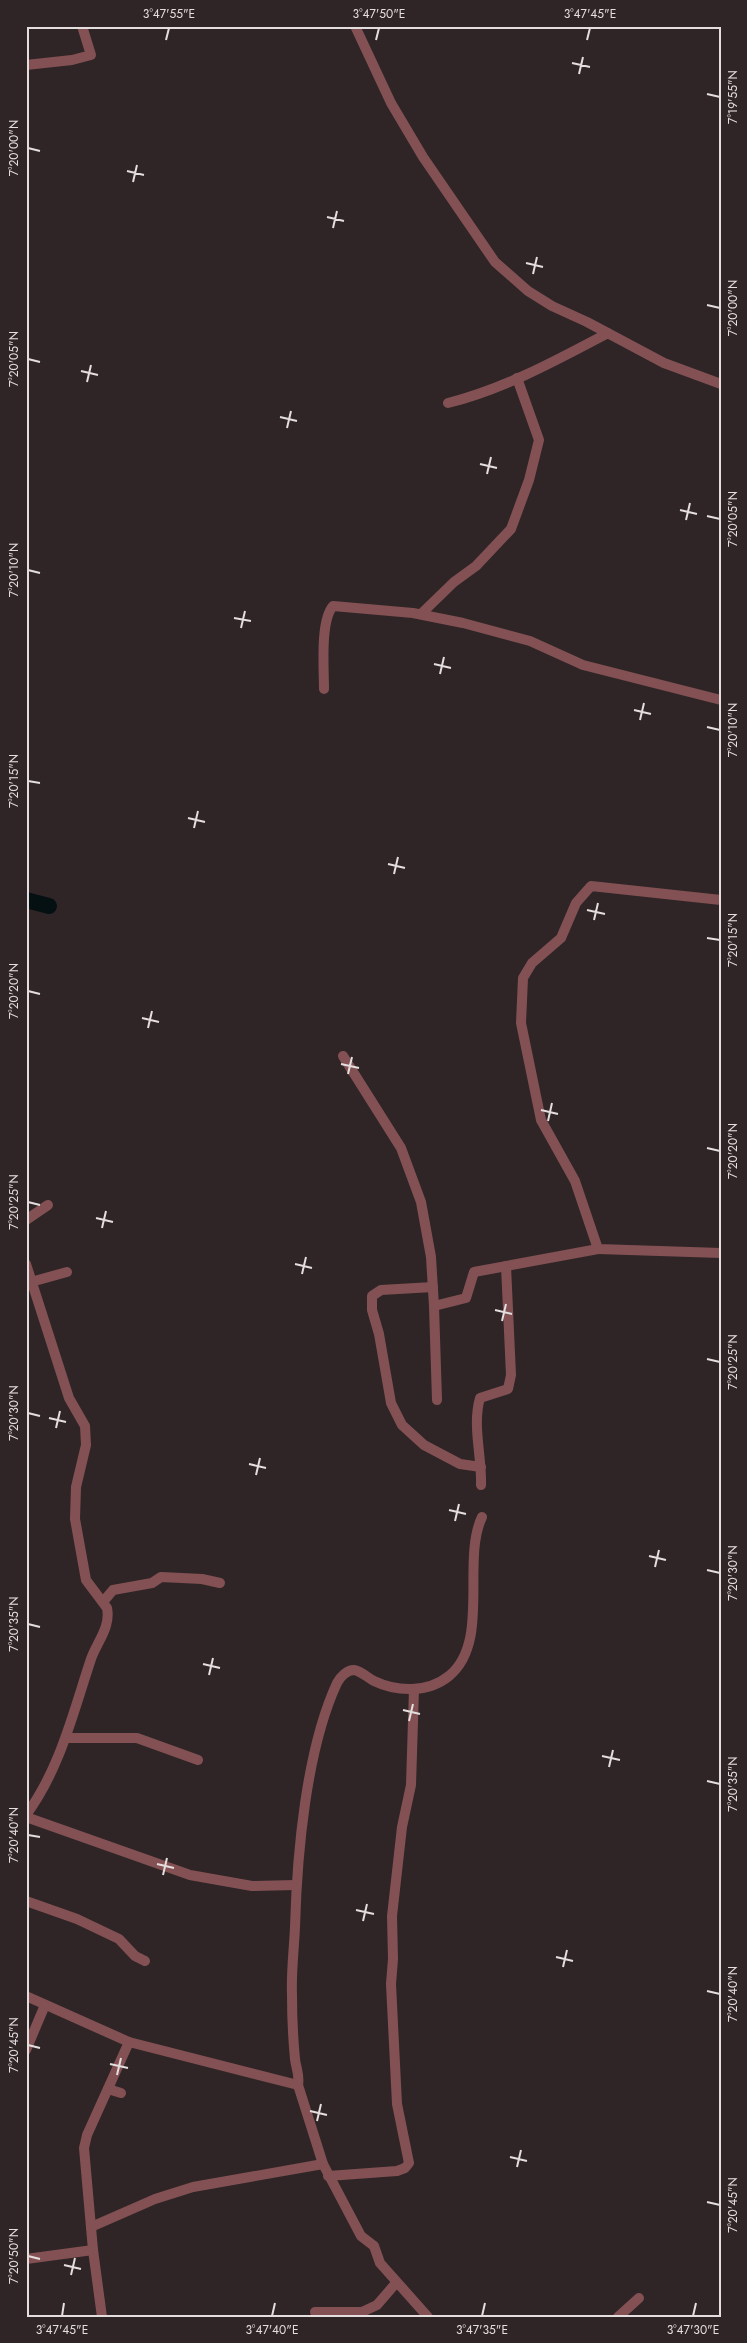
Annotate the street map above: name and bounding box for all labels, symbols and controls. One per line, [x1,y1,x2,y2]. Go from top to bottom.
text: 3°47'55"E [143,5,195,23]
text: 3°47'50"E [353,5,405,23]
text: 3°47'45"E [564,5,616,23]
text: 7°19'55"N [724,70,742,124]
text: 7°20'00"N [5,120,23,176]
text: 7°20'00"N [724,280,742,336]
text: 7°20'05"N [5,331,23,387]
text: 7°20'05"N [724,491,742,547]
text: 7°20'10"N [5,543,23,597]
text: 7°20'10"N [724,703,742,757]
text: 7°20'15"N [5,754,23,808]
text: 7°20'15"N [724,913,742,967]
text: 7°20'20"N [5,963,23,1019]
text: 7°20'20"N [724,1123,742,1179]
text: 7°20'25"N [5,1174,23,1230]
text: 7°20'25"N [724,1334,742,1390]
text: 7°20'30"N [5,1385,23,1441]
text: 7°20'30"N [724,1545,742,1601]
text: 7°20'35"N [5,1596,23,1652]
text: 7°20'35"N [724,1756,742,1812]
text: 7°20'40"N [5,1807,23,1863]
text: 7°20'40"N [724,1966,742,2022]
text: 7°20'45"N [5,2017,23,2073]
text: 7°20'45"N [724,2177,742,2233]
text: 7°20'50"N [5,2228,23,2284]
text: 3°47'45"E [36,2321,88,2339]
text: 3°47'40"E [246,2321,298,2339]
text: 3°47'35"E [456,2321,508,2339]
text: 3°47'30"E [667,2321,719,2339]

